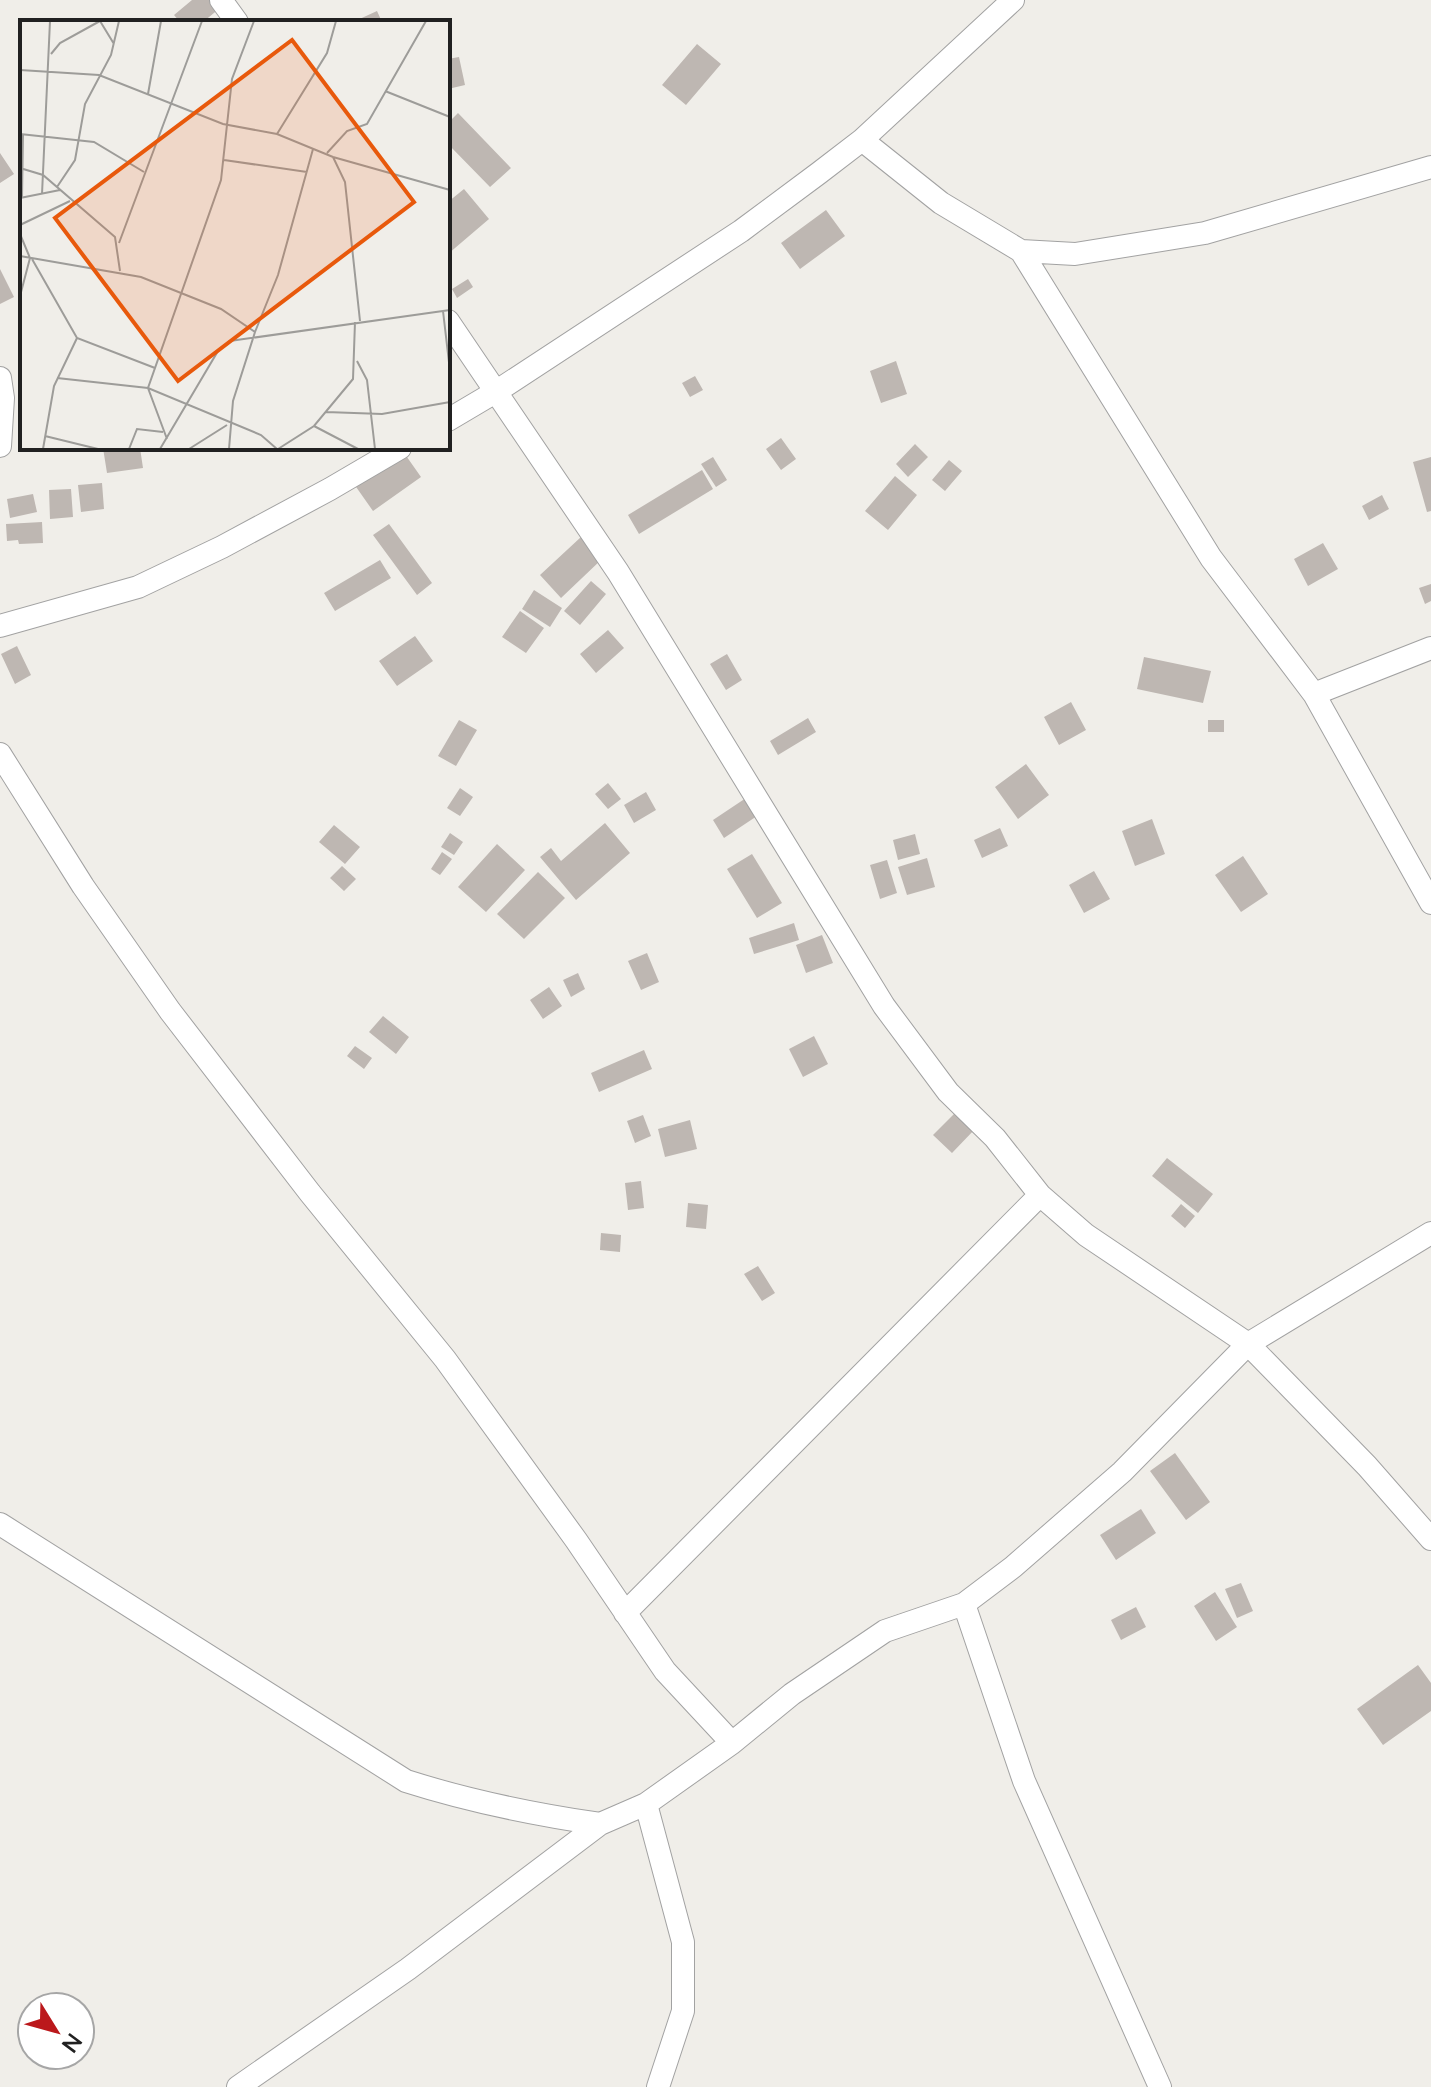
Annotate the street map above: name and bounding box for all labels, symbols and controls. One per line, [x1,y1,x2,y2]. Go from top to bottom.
inset map [20,20,450,450]
north arrow [16,1991,96,2071]
text: N [56,2028,88,2058]

